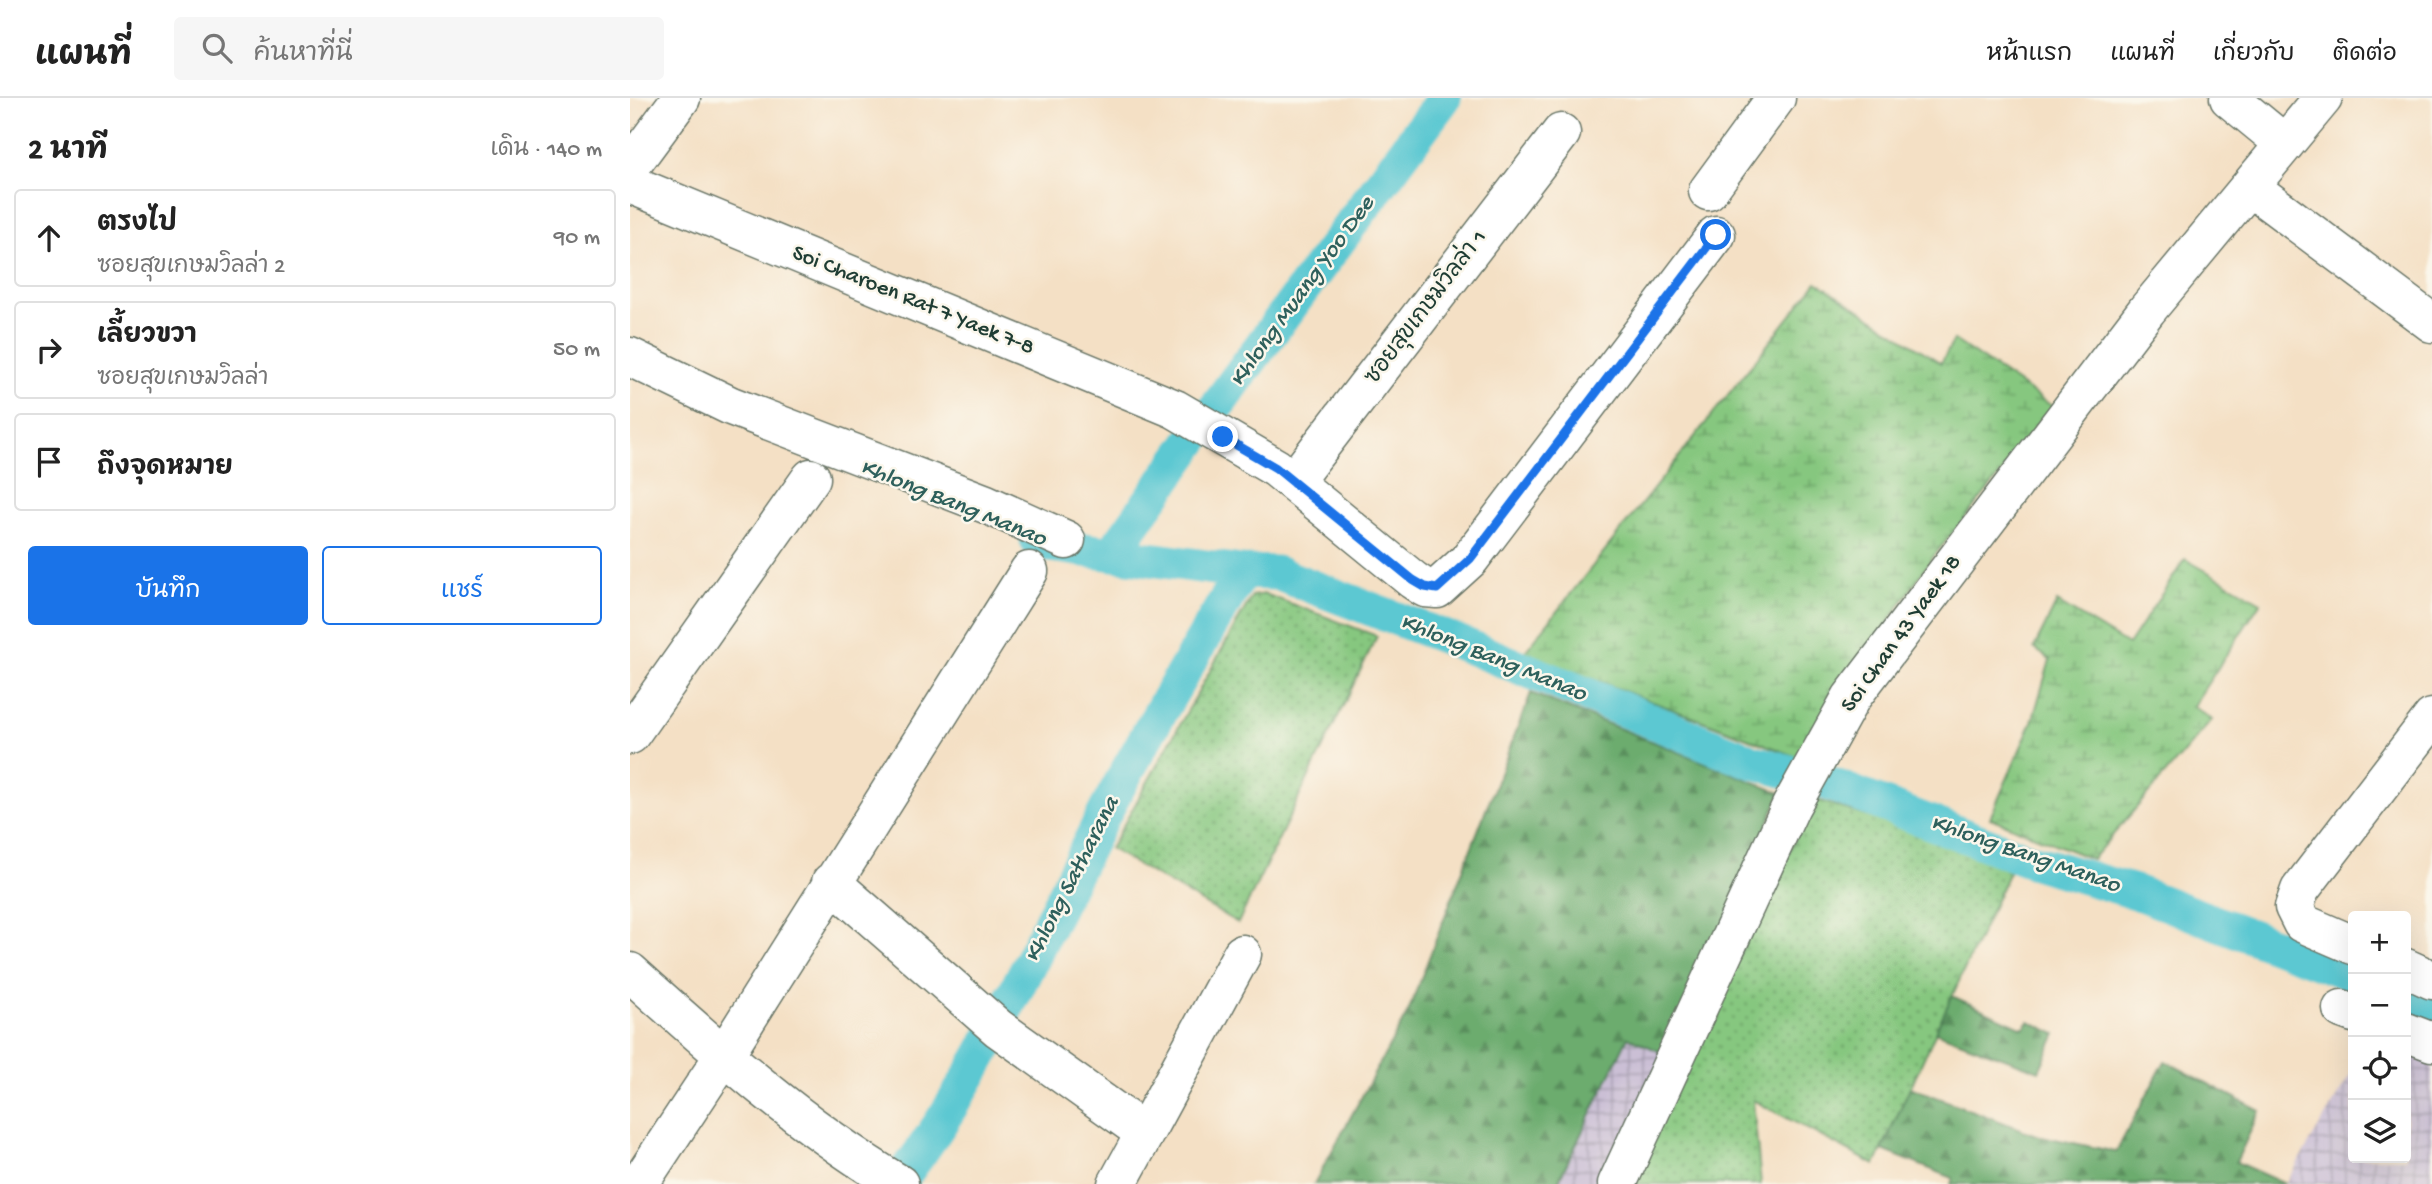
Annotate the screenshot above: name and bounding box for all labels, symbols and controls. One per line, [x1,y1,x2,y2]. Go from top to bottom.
search box [174,17,664,80]
icon: search [198,29,236,67]
text: แผนที่ [35,39,132,77]
text: ค้นหาที่นี่ [254,40,353,71]
text: หน้าแรก [1987,41,2072,70]
text: แผนที่ [2110,41,2175,70]
text: เกี่ยวกับ [2213,41,2295,70]
text: ติดต่อ [2333,41,2397,70]
text: 2 นาที [28,135,108,170]
text: เดิน · 140 m [490,137,602,164]
water label: Khlong Muang Yoo Dee [1224,190,1383,393]
text: ตรงไป [97,210,177,241]
icon: ahead [30,219,68,257]
route start [1700,219,1731,250]
street label: ซอยสุขเกษมวิลล่า 1 [1356,222,1495,391]
text: 90 m [554,225,600,252]
street label: Soi Charoen Rat 7 Yaek 7-8 [788,240,1038,362]
text: ซอยสุขเกษมวิลล่า 2 [97,254,285,281]
text: เลี้ยวขวา [97,322,197,353]
icon: right [30,331,68,369]
text: 50 m [553,337,600,364]
text: ซอยสุขเกษมวิลล่า [97,366,269,393]
route end [1207,421,1238,452]
icon: arrive [30,443,68,481]
water label: Khlong Bang Manao [856,453,1052,555]
text: ถึงจุดหมาย [97,454,233,485]
button: บันทึก [28,546,308,625]
button: แชร์ [322,546,602,625]
street label: Soi Chan 43 Yaek 18 [1836,550,1968,718]
water label: Khlong Bang Manao [1396,608,1592,710]
water label: Khlong Satharana [1019,791,1128,967]
water label: Khlong Bang Manao [1927,809,2125,901]
map controls [2348,911,2411,1163]
button: + [2348,911,2411,974]
button: − [2348,974,2411,1037]
button: locate [2348,1037,2411,1100]
button: layers [2348,1100,2411,1163]

